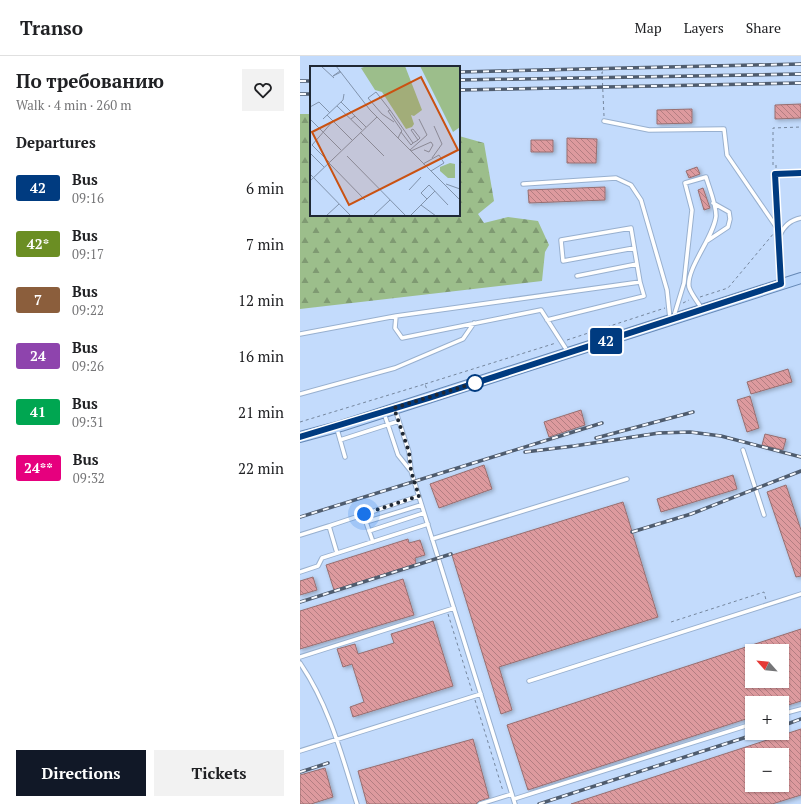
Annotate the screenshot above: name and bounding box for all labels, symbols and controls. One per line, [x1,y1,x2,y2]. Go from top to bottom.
text: Transo [20,15,83,40]
text: Map [635,18,662,37]
text: Layers [684,18,724,37]
text: Share [746,18,781,37]
inset map [310,66,460,216]
text: По требованию [16,68,164,93]
button: heart [242,69,284,111]
text: Walk · 4 min · 260 m [16,96,131,114]
text: Departures [16,132,96,152]
text: Bus [72,169,98,189]
text: 42 [30,178,46,197]
text: 6 min [246,178,284,198]
text: 09:16 [72,189,104,207]
text: Bus [72,225,98,245]
text: 42* [27,234,49,253]
text: 7 min [246,234,284,254]
text: 09:17 [72,245,104,263]
text: Bus [72,281,98,301]
text: 7 [34,290,42,309]
text: 12 min [238,290,284,310]
text: 09:22 [72,301,104,319]
line badge: 42 [588,328,624,354]
text: 42 [598,331,614,350]
text: Bus [72,337,98,357]
text: 24 [30,346,46,365]
text: 16 min [238,346,284,366]
text: 09:26 [72,357,104,375]
unlabelled marker [466,374,484,392]
text: Bus [72,393,98,413]
text: 41 [30,402,46,421]
text: 21 min [238,402,284,422]
text: 09:31 [72,413,104,431]
text: Bus [73,449,99,469]
text: 24** [24,458,53,477]
text: 22 min [238,458,284,478]
text: 09:32 [73,469,105,487]
your location [354,504,374,524]
north arrow [745,644,789,688]
map controls [745,644,789,792]
button: + [745,696,789,740]
button: − [745,748,789,792]
button: Directions [16,750,146,796]
button: Tickets [154,750,284,796]

